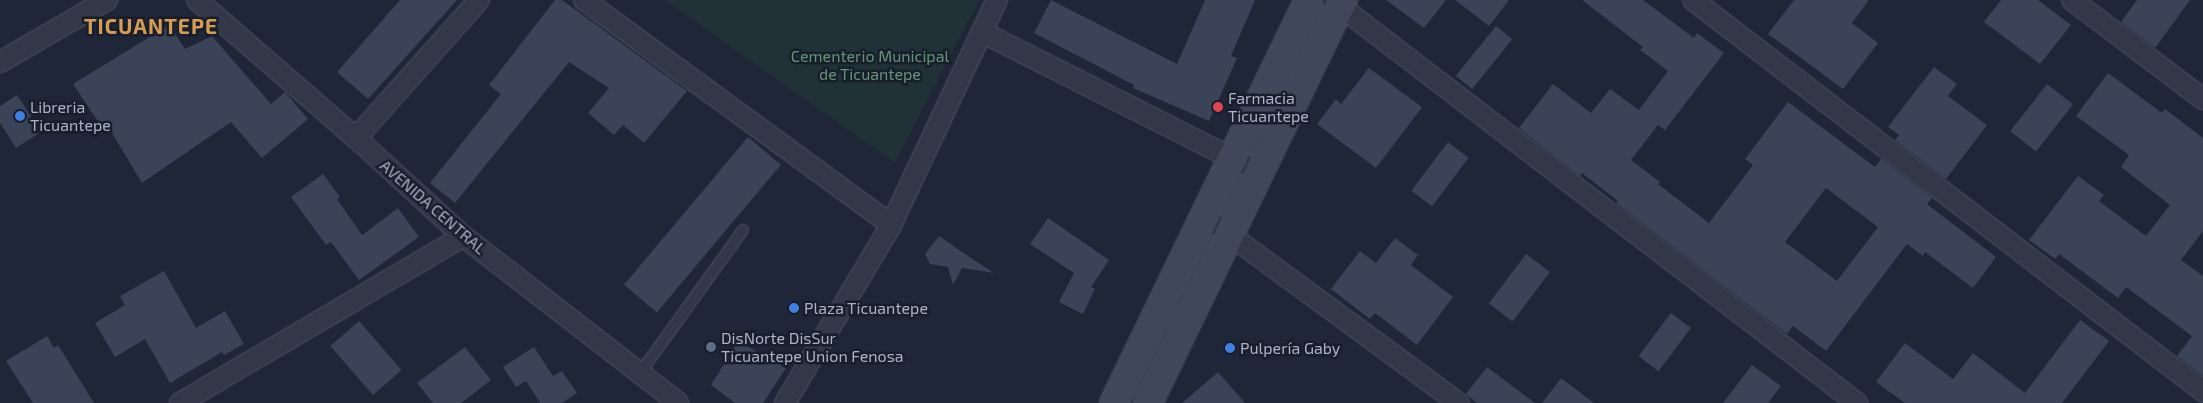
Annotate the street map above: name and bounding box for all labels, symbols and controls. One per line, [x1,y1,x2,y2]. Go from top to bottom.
district label: TICUANTEPE [83,13,219,39]
park label: Cementerio Municipal de Ticuantepe [791,46,949,84]
place label: Farmacia Ticuantepe [1228,88,1309,126]
place label: Libreria Ticuantepe [30,97,111,135]
marker: Farmacia Ticuantepe [1212,101,1224,113]
marker: Libreria Ticuantepe [14,110,26,122]
street label: AVENIDA CENTRAL [376,156,490,258]
place label: Plaza Ticuantepe [804,298,928,318]
marker: Plaza Ticuantepe [788,302,800,314]
place label: DisNorte DisSur Ticuantepe Union Fenosa [721,328,904,366]
place label: Pulpería Gaby [1240,338,1340,358]
marker: DisNorte DisSur Ticuantepe Union Fenosa [705,341,717,353]
marker: Pulpería Gaby [1224,342,1236,354]

